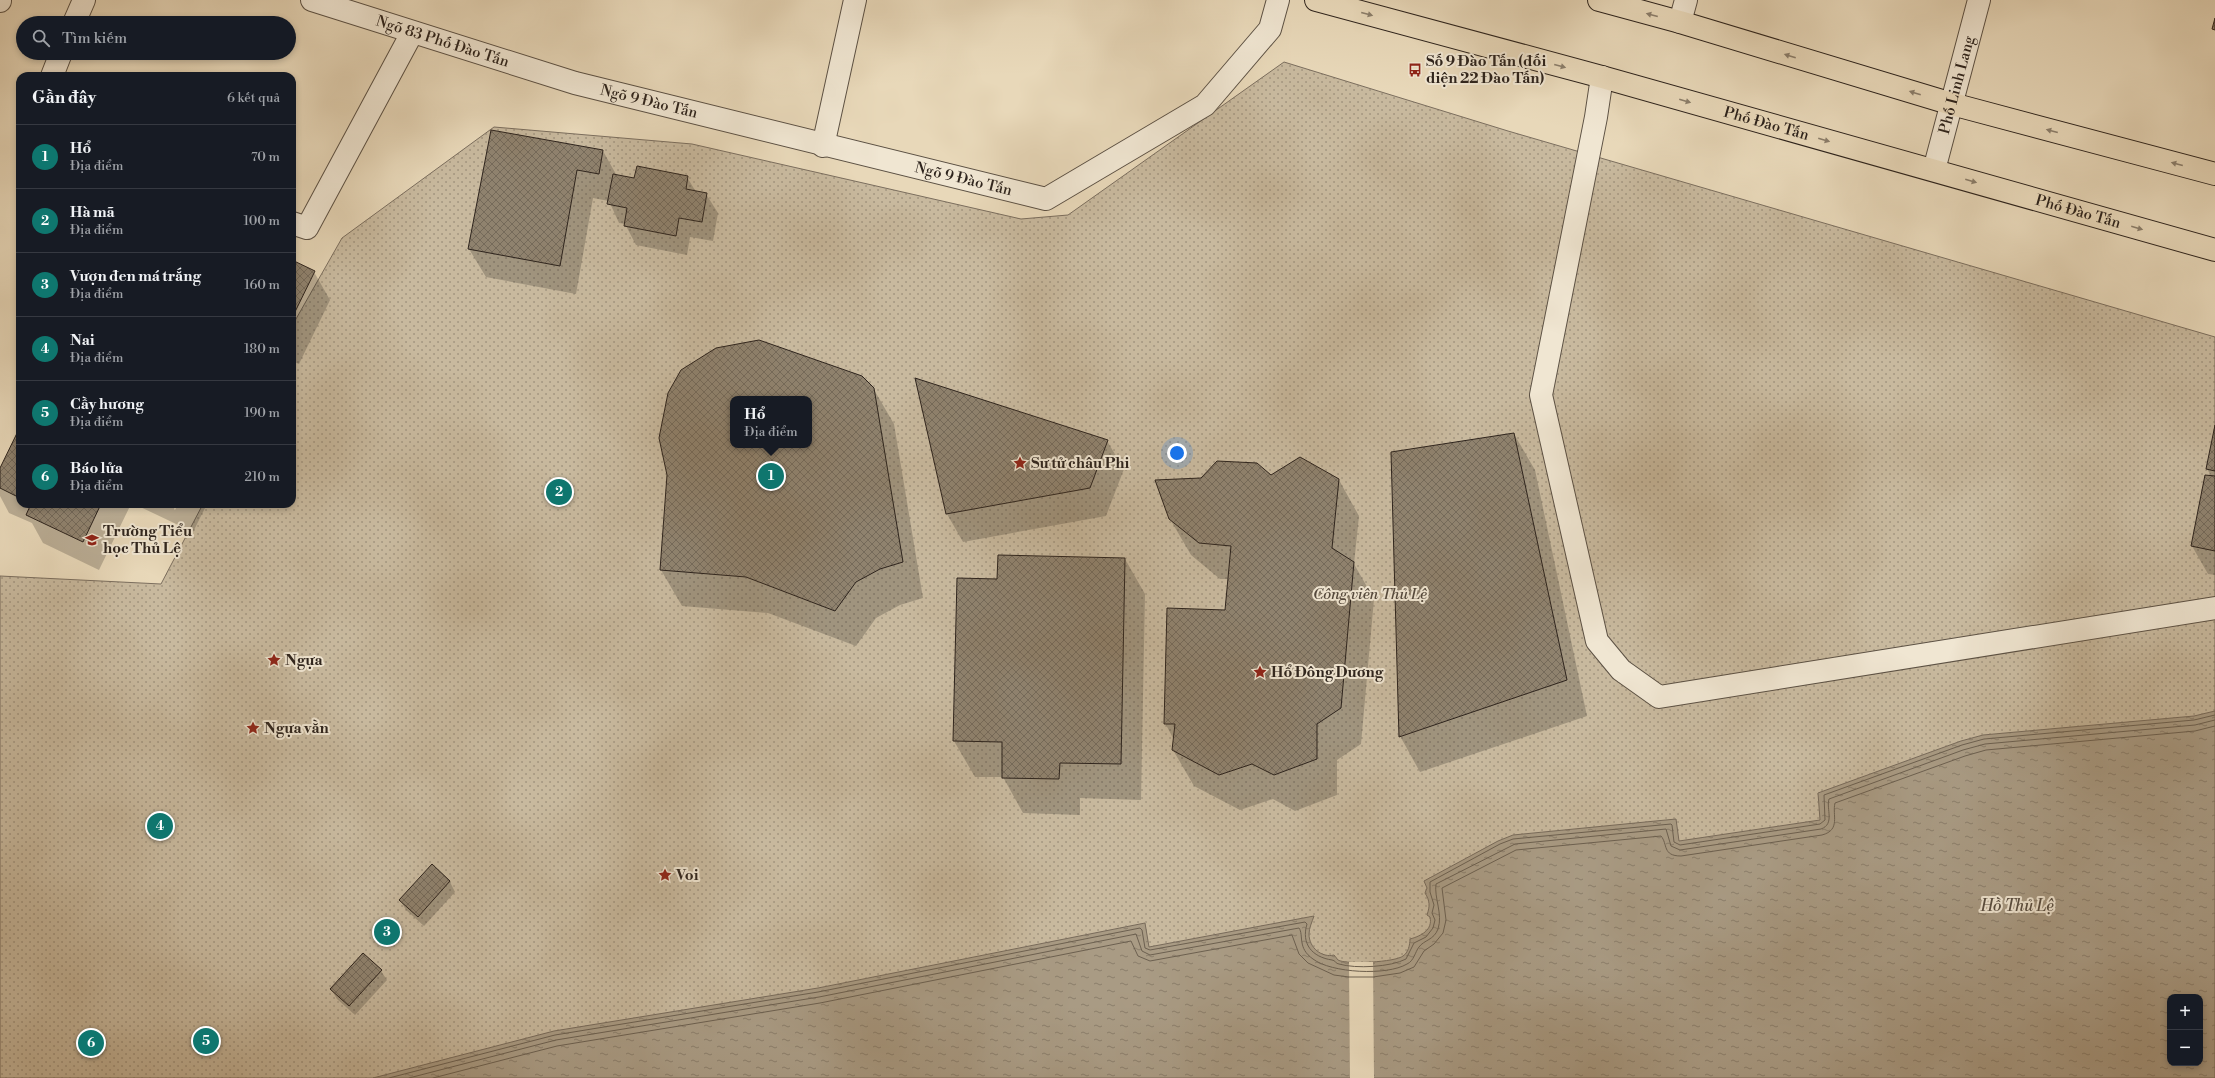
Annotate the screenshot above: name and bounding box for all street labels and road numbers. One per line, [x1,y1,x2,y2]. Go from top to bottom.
street label: Ngõ 83 Phố Đào Tấn [373,12,512,72]
street label: Phố Linh Lang [1935,34,1979,136]
street label: Ngõ 9 Đào Tấn [598,81,700,123]
street label: Phố Đào Tấn [1721,103,1811,145]
street label: Ngõ 9 Đào Tấn [913,158,1014,200]
street label: Phố Đào Tấn [2033,191,2123,233]

